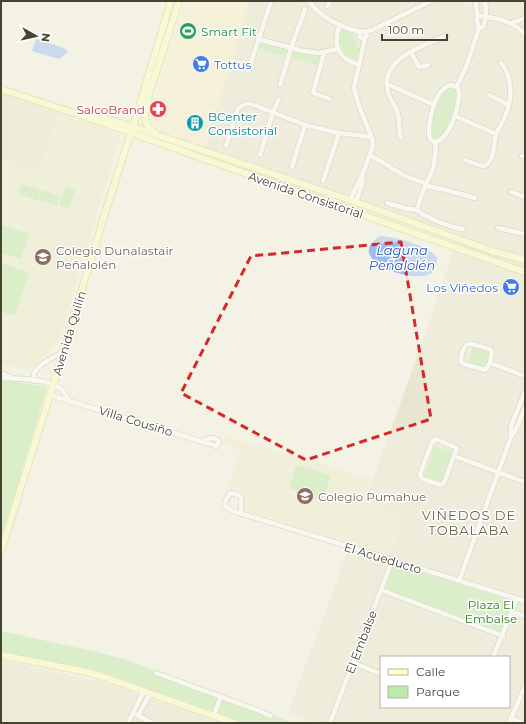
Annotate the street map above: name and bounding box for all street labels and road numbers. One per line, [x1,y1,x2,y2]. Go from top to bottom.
street label: Avenida Consistorial [246,168,366,222]
street label: Avenida Quilín [49,289,89,377]
street label: Villa Cousiño [97,403,175,439]
street label: El Acueducto [342,539,424,577]
street label: El Embalse [342,608,380,676]

